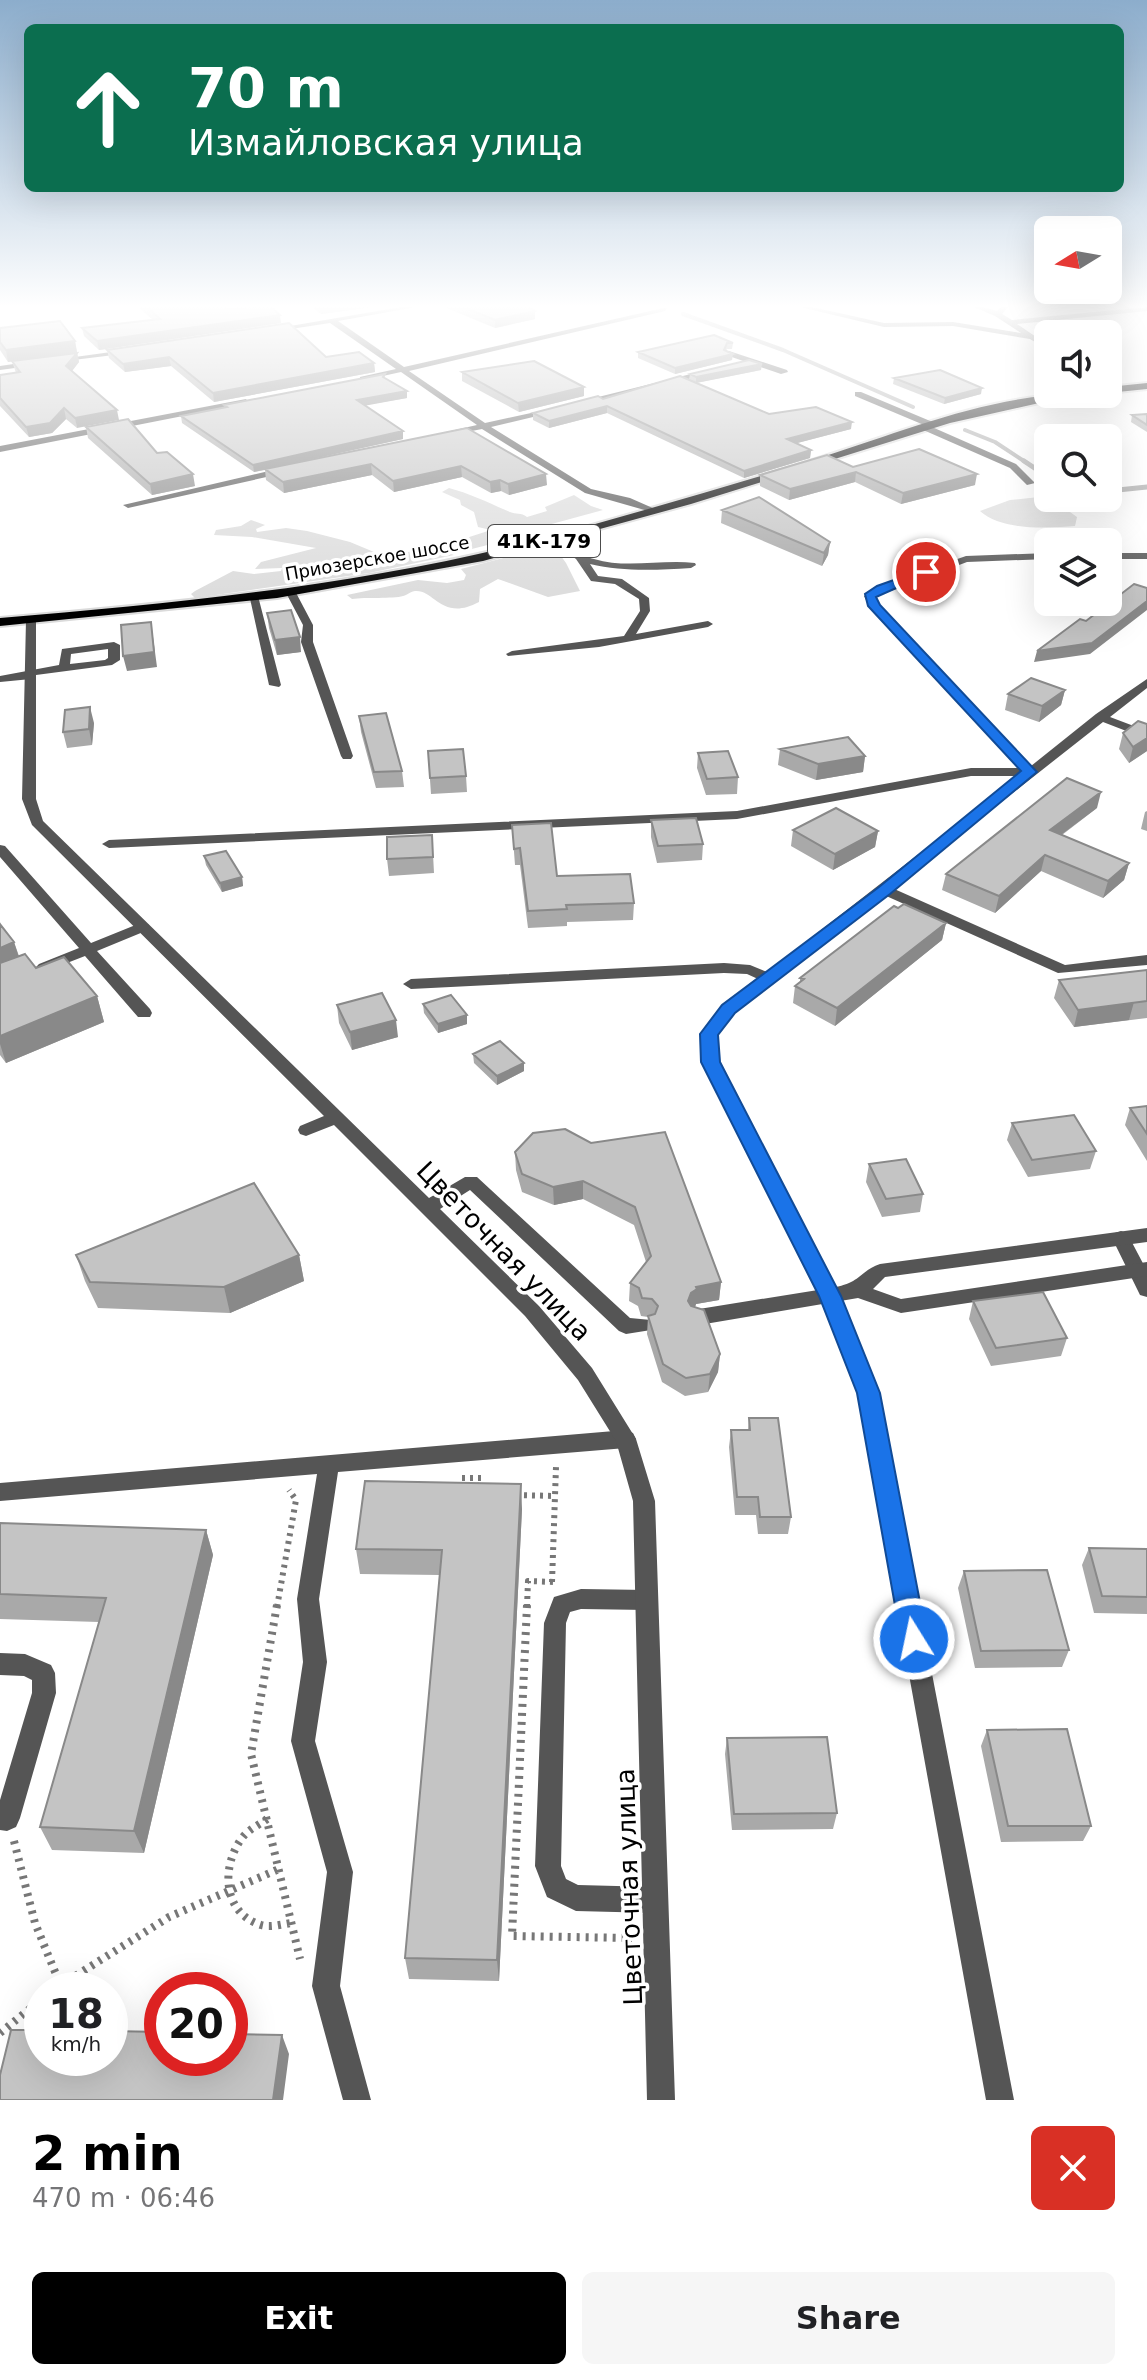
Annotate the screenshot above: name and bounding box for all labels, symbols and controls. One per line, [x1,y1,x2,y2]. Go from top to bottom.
text: 70 m [188,55,344,120]
icon: ahead [56,56,160,160]
text: Измайловская улица [188,122,584,163]
north arrow [1034,216,1122,304]
map controls [1034,216,1122,616]
button: sound [1034,320,1122,408]
button: search [1034,424,1122,512]
road number: 41К-179 [488,525,600,557]
button: layers [1034,528,1122,616]
street label: Приозерское шоссе [283,531,471,585]
pin [892,538,960,606]
icon: arrive [904,550,948,594]
street label: Цветочная улица [411,1155,597,1347]
position arrow [872,1597,956,1681]
street label: Цветочная улица [610,1768,648,2006]
speed limit sign: 20 [144,1972,248,2076]
text: 18 [48,1991,104,2037]
text: km/h [51,2032,101,2056]
text: 2 min [32,2125,183,2181]
button: close [1031,2126,1115,2210]
text: 470 m · 06:46 [32,2183,215,2213]
button: Exit [32,2272,566,2364]
button: Share [582,2272,1115,2364]

